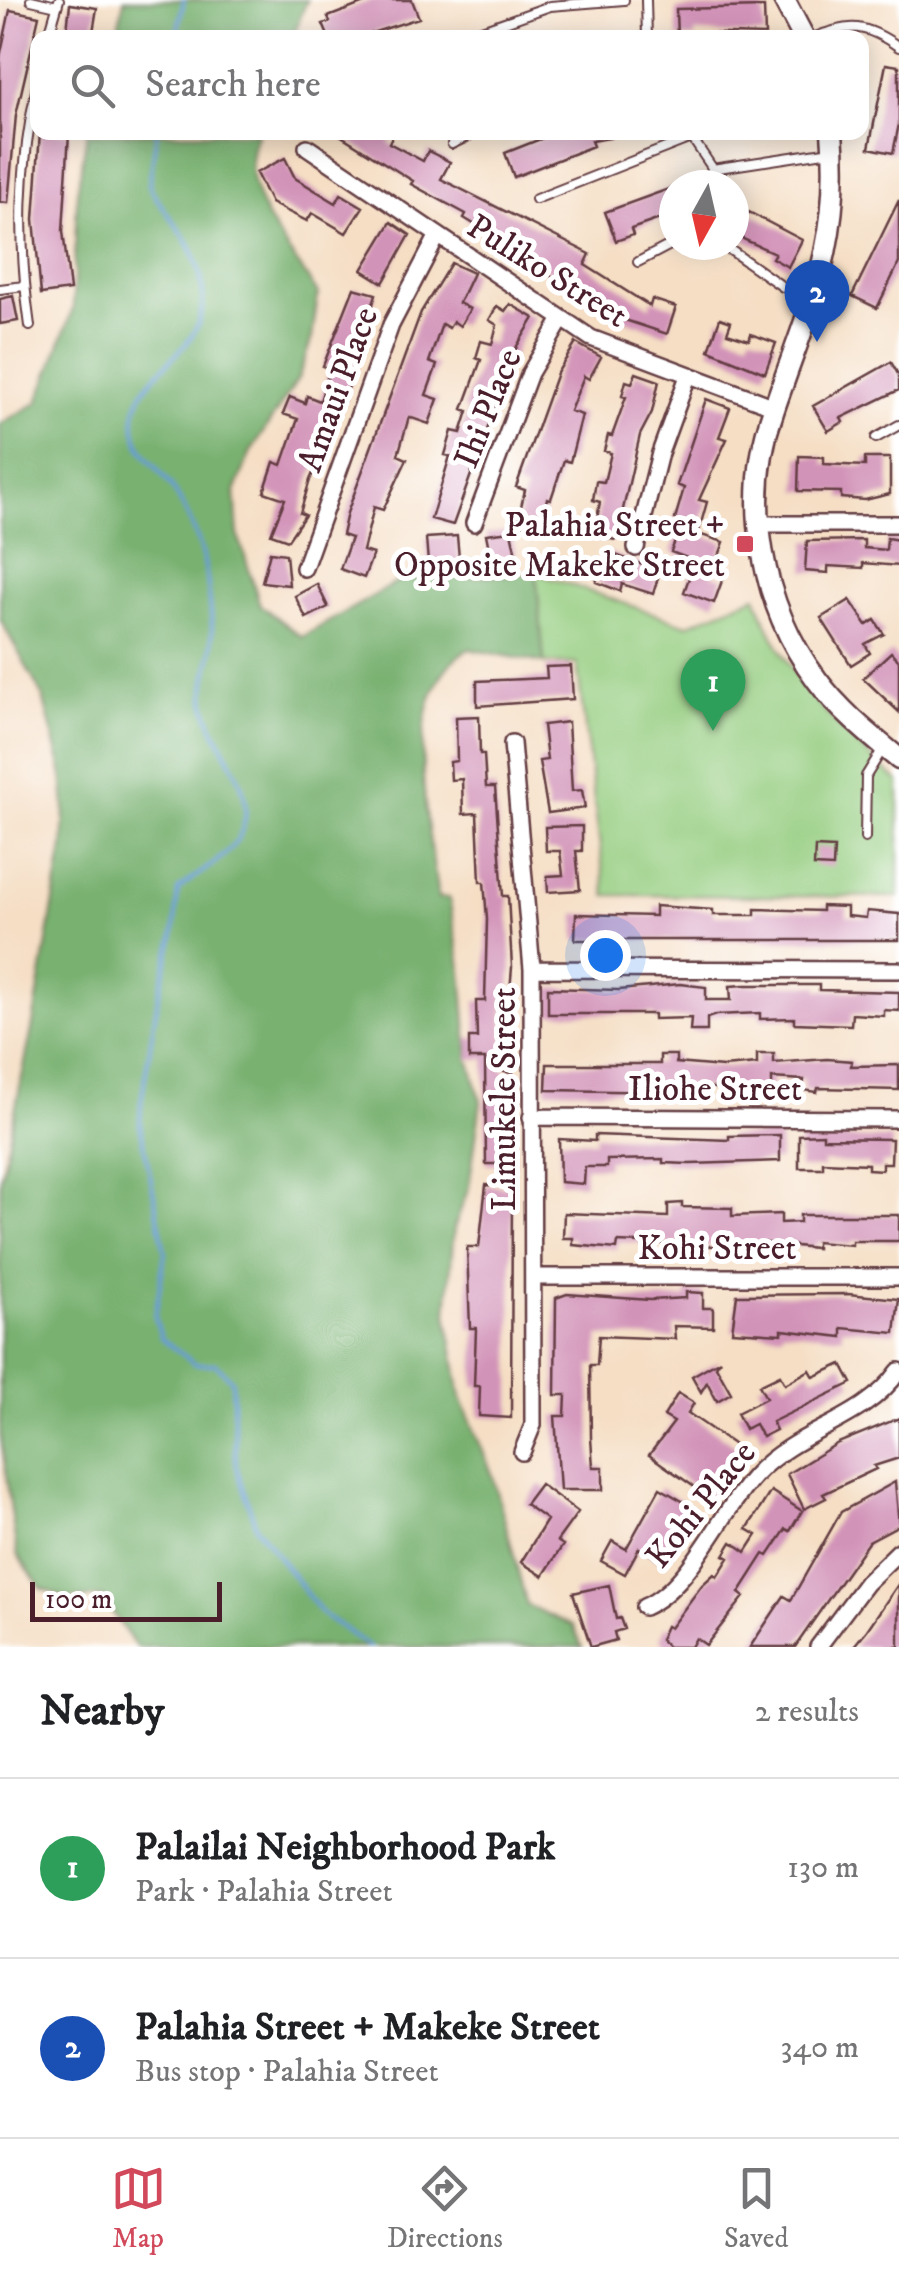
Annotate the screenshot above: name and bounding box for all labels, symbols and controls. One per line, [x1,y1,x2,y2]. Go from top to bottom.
search box [30,30,869,140]
icon: search [65,58,120,113]
text: Search here [145,61,321,109]
north arrow [659,170,749,260]
street label: Puliko Street [458,205,635,338]
pin: 2 [784,260,850,342]
street label: Amaui Place [289,301,389,478]
street label: Ihi Place [445,343,533,475]
place label: Palahia Street + Opposite Makeke Street [394,504,725,588]
marker: Palahia Street + Opposite Makeke Street [734,533,756,555]
pin: 1 [680,648,746,731]
your location [580,930,631,981]
street label: Limukele Street [483,987,527,1211]
street label: Iliohe Street [628,1068,802,1112]
street label: Kohi Street [638,1227,796,1271]
street label: Kohi Place [637,1433,766,1578]
scale bar [30,1577,222,1622]
text: 100 m [45,1582,112,1617]
text: Nearby [40,1686,164,1738]
text: 2 results [755,1692,859,1732]
text: Palailai Neighborhood Park [135,1824,555,1872]
text: 1 [67,1848,78,1888]
text: 130 m [787,1848,859,1888]
text: Park · Palahia Street [135,1872,393,1912]
text: Palahia Street + Makeke Street [135,2004,600,2052]
text: 2 [65,2028,80,2068]
text: 340 m [781,2028,859,2068]
text: Bus stop · Palahia Street [135,2052,439,2092]
tab: Map [111,2161,166,2256]
tab: Directions [387,2161,503,2256]
tab: Saved [724,2161,788,2256]

